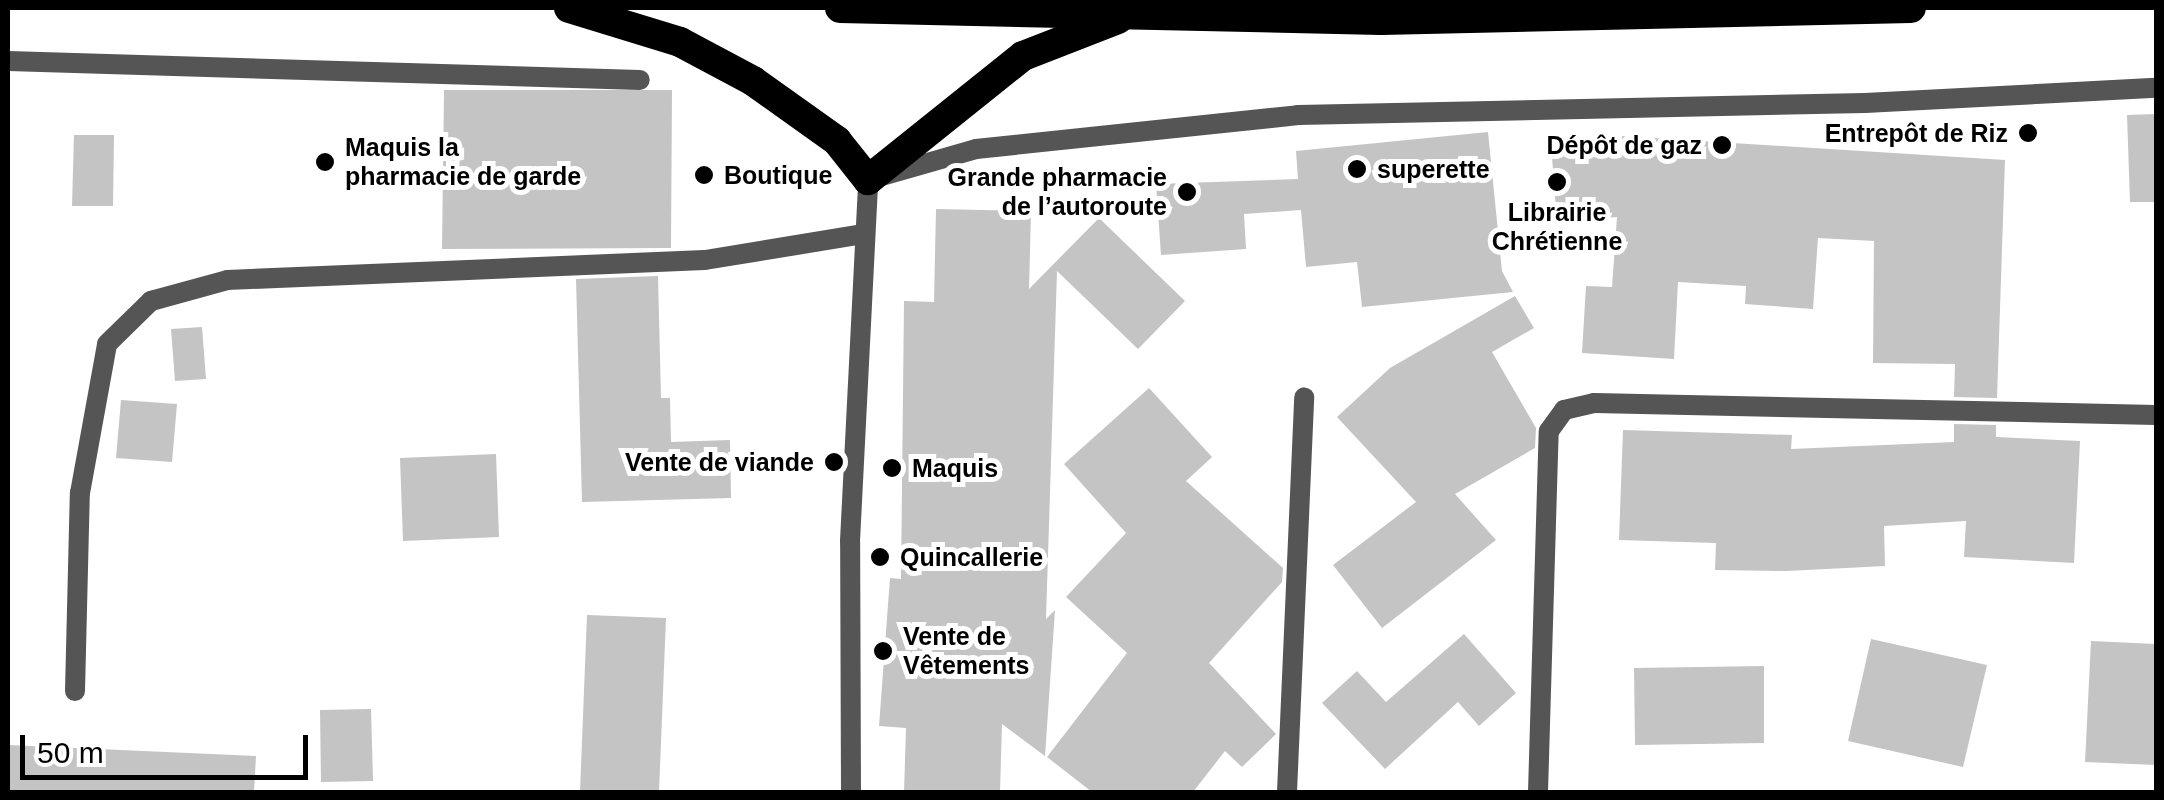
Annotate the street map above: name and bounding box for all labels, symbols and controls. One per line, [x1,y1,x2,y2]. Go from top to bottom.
place label: Entrepôt de Riz [1825,118,2008,148]
marker: Entrepôt de Riz [2017,122,2039,144]
place label: Dépôt de gaz [1546,130,1702,160]
place label: Maquis la pharmacie de garde [345,133,581,192]
marker: Dépôt de gaz [1711,134,1733,156]
marker: Maquis la pharmacie de garde [314,151,336,173]
place label: superette [1377,154,1490,184]
marker: superette [1346,158,1368,180]
place label: Boutique [724,160,832,190]
place label: Grande pharmacie de l’autoroute [947,163,1167,222]
marker: Boutique [693,164,715,186]
marker: Librairie Chrétienne [1546,171,1568,193]
marker: Grande pharmacie de l’autoroute [1176,181,1198,203]
place label: Librairie Chrétienne [1492,198,1622,257]
place label: Vente de viande [625,447,814,477]
marker: Vente de viande [823,451,845,473]
place label: Maquis [912,453,998,483]
marker: Maquis [881,457,903,479]
place label: Quincallerie [900,542,1043,572]
marker: Quincallerie [869,546,891,568]
place label: Vente de Vêtements [903,622,1029,681]
marker: Vente de Vêtements [872,640,894,662]
scale bar [25,715,312,777]
text: 50 m [37,736,104,769]

